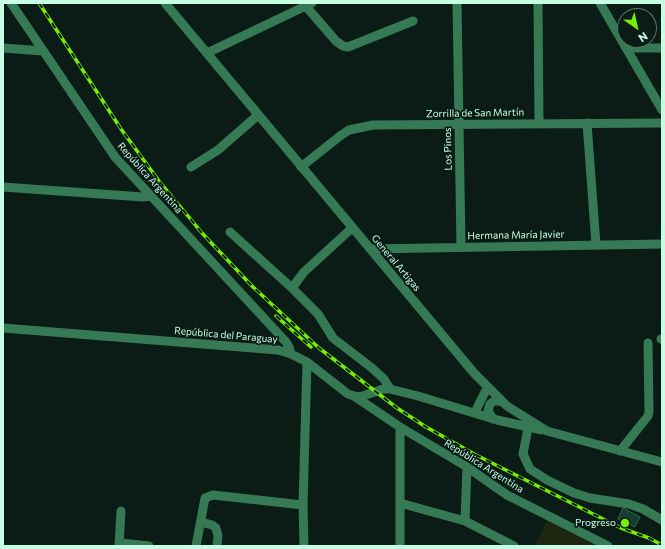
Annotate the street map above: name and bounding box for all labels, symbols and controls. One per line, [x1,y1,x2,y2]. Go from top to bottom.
north arrow [617,8,657,48]
text: N [636,30,650,45]
street label: Zorrilla de San Martín [426,106,524,120]
street label: Los Pinos [442,127,454,171]
street label: República Argentina [115,140,185,216]
street label: Hermana María Javier [467,228,565,242]
street label: General Artigas [369,232,423,294]
street label: República del Paraguay [174,325,278,345]
street label: República Argentina [442,437,526,495]
place label: Progreso [575,517,616,529]
marker: Progreso [619,517,631,529]

